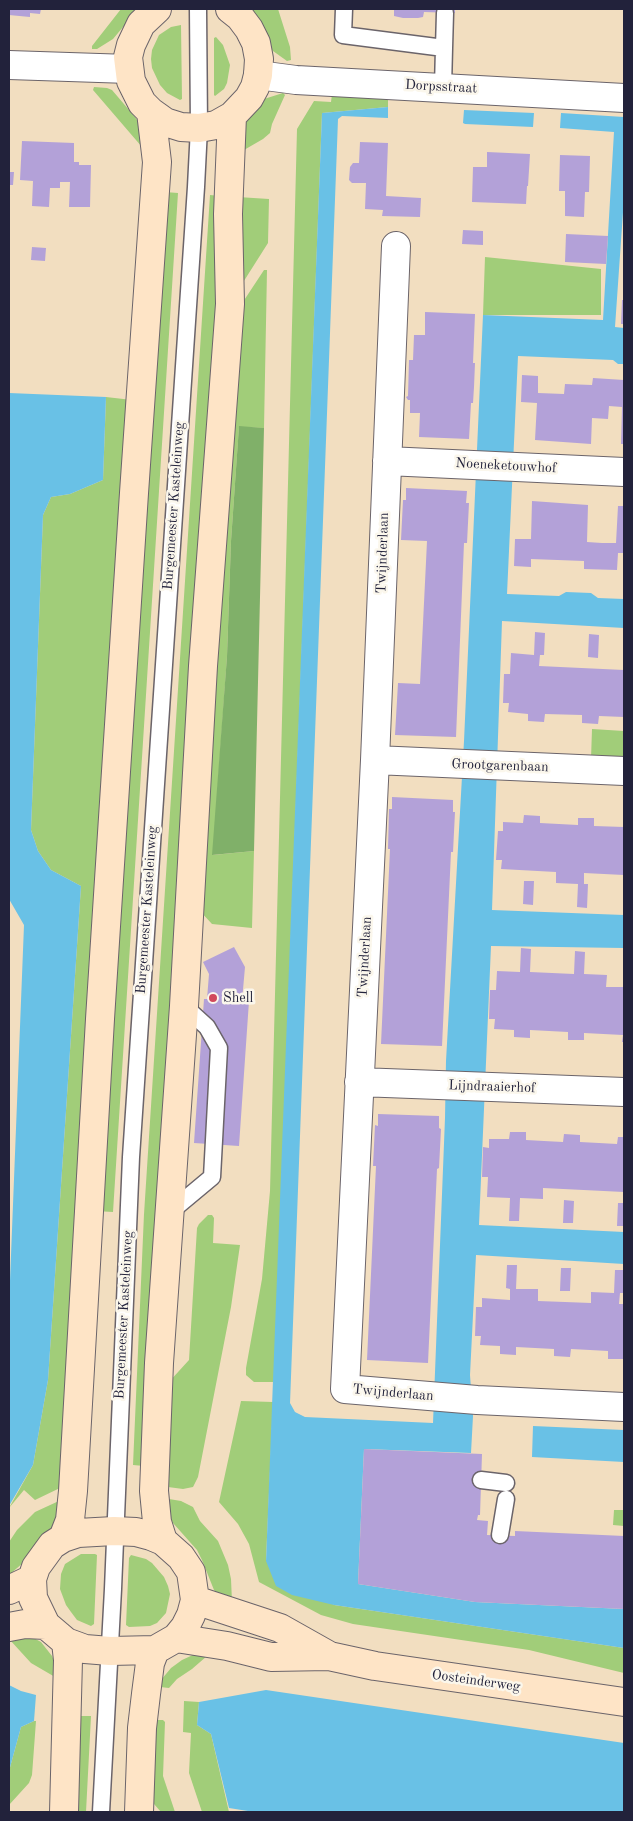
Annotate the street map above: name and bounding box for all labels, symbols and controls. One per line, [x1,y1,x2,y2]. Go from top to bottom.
street label: Dorpsstraat [404,77,478,97]
street label: Burgemeester Kasteleinweg [160,421,188,591]
street label: Noeneketouwhof [455,455,557,477]
street label: Twijnderlaan [373,512,393,594]
street label: Grootgarenbaan [451,756,549,776]
street label: Burgemeester Kasteleinweg [133,825,161,995]
street label: Twijnderlaan [354,916,376,998]
place label: Shell [223,990,253,1006]
marker: Shell [207,992,219,1004]
street label: Lijndraaierhof [448,1077,536,1097]
street label: Burgemeester Kasteleinweg [111,1230,137,1400]
street label: Twijnderlaan [352,1381,434,1405]
street label: Oosteinderweg [431,1666,521,1696]

